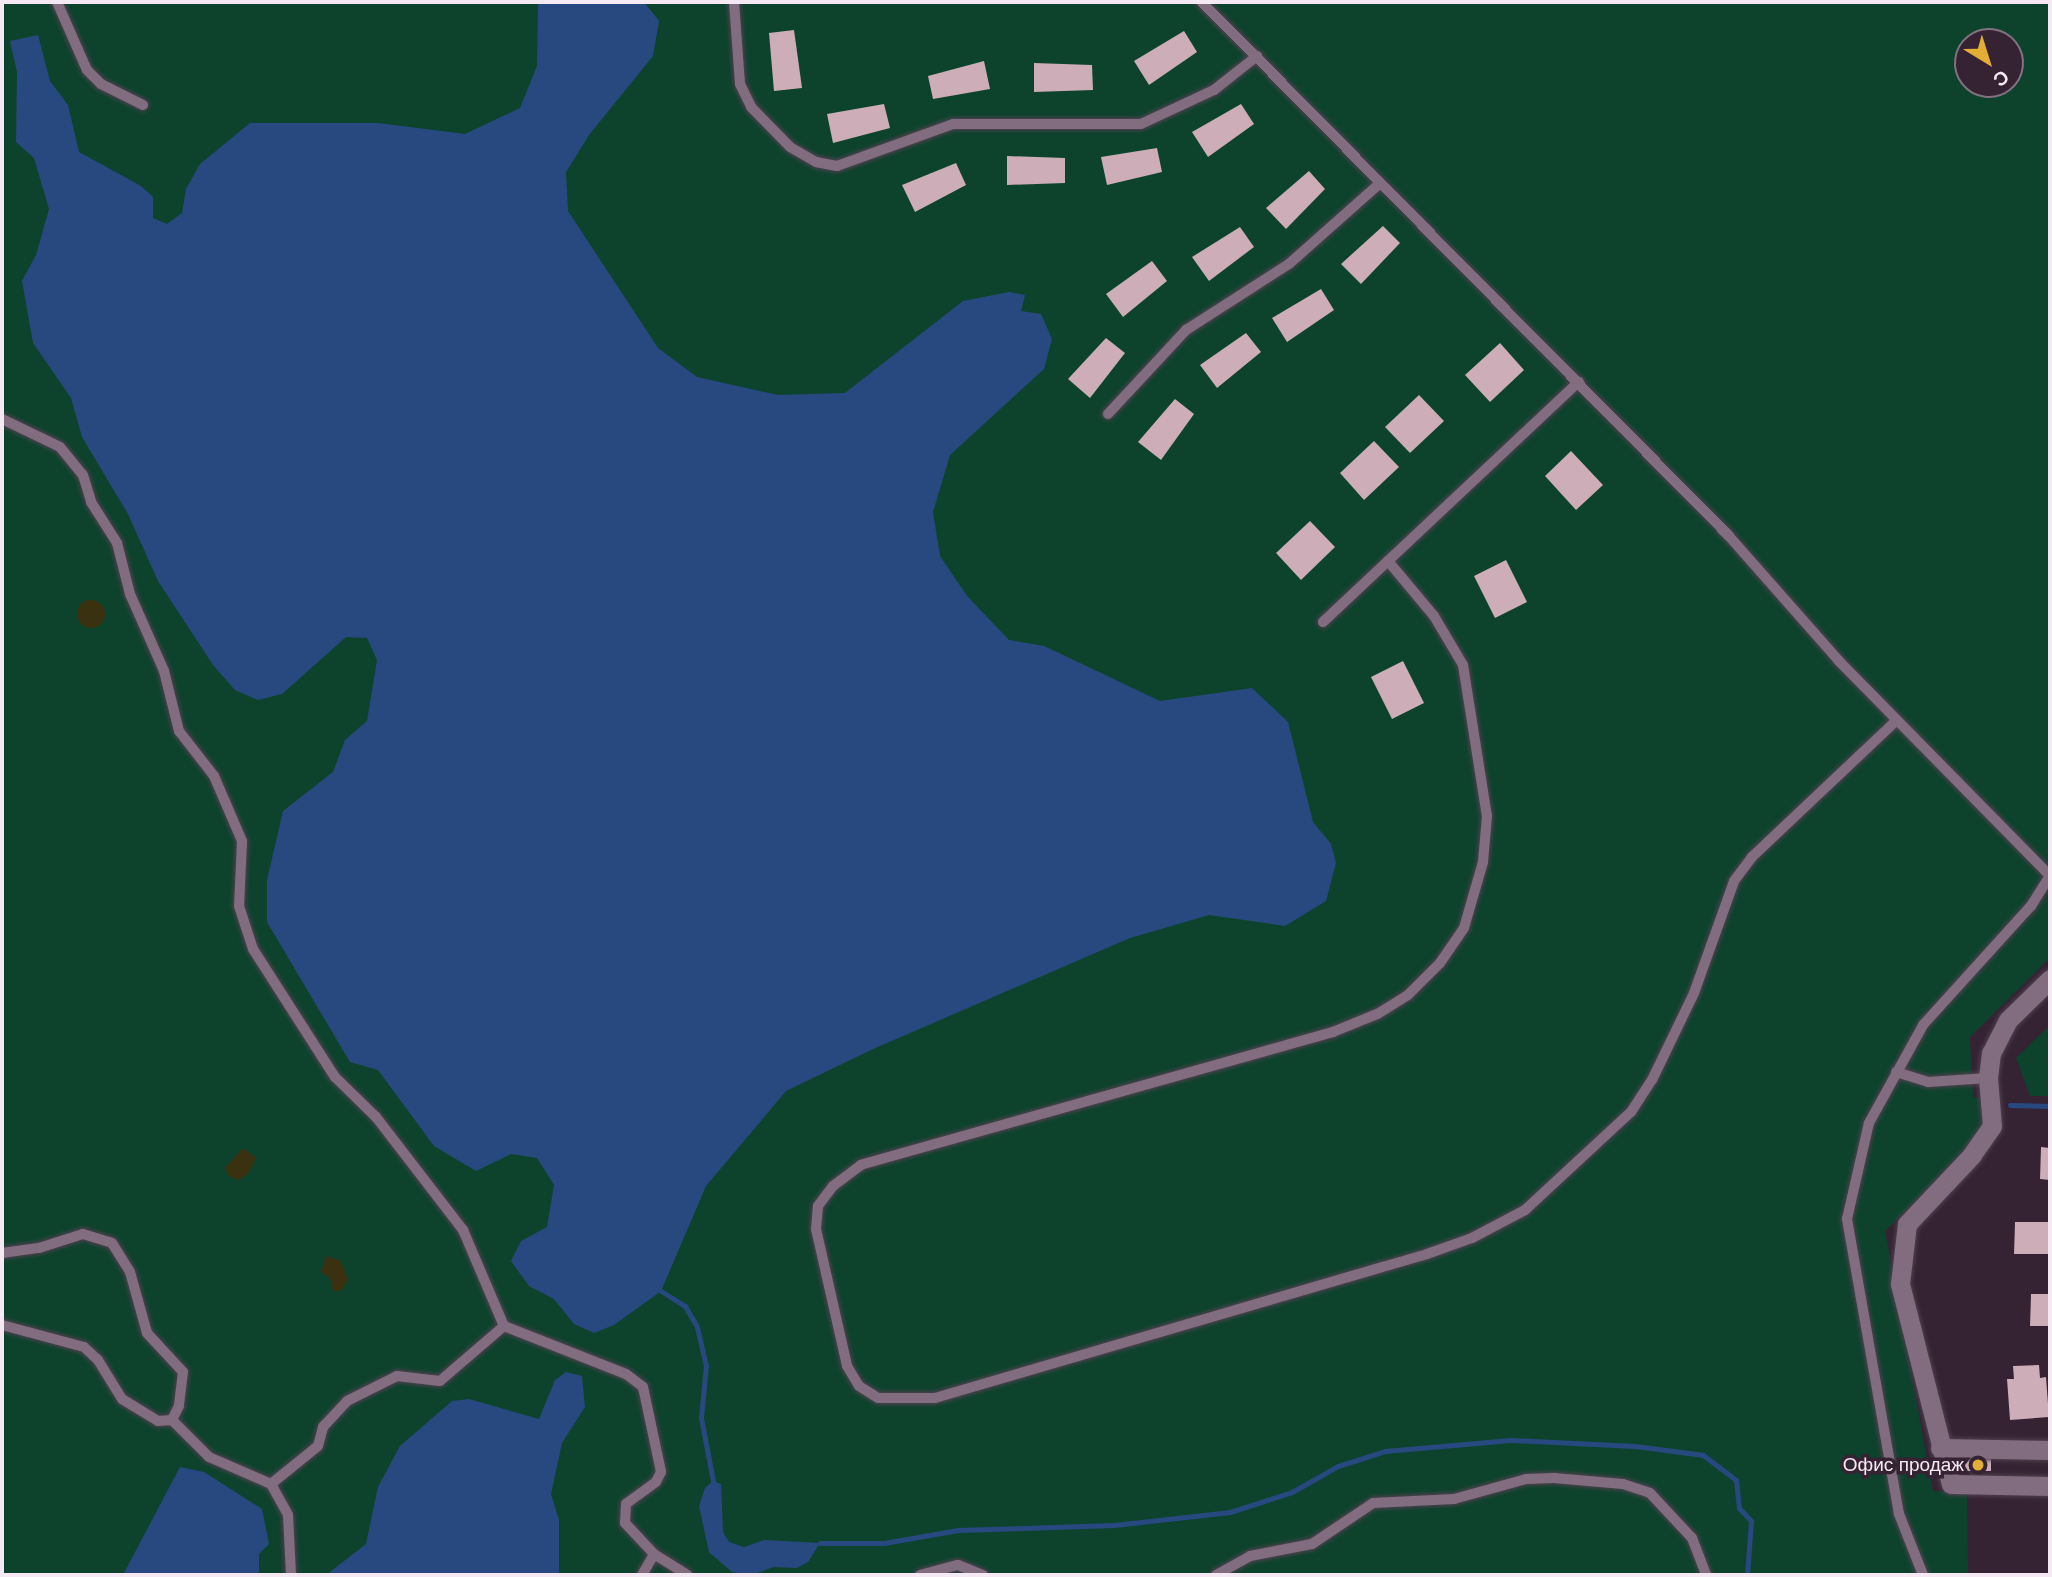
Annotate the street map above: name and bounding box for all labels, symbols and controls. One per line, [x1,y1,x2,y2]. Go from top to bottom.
north arrow [1954,28,2024,98]
text: С [1989,66,2013,91]
place label: Офис продаж [1843,1454,1964,1476]
marker: Офис продаж [1970,1457,1986,1473]

